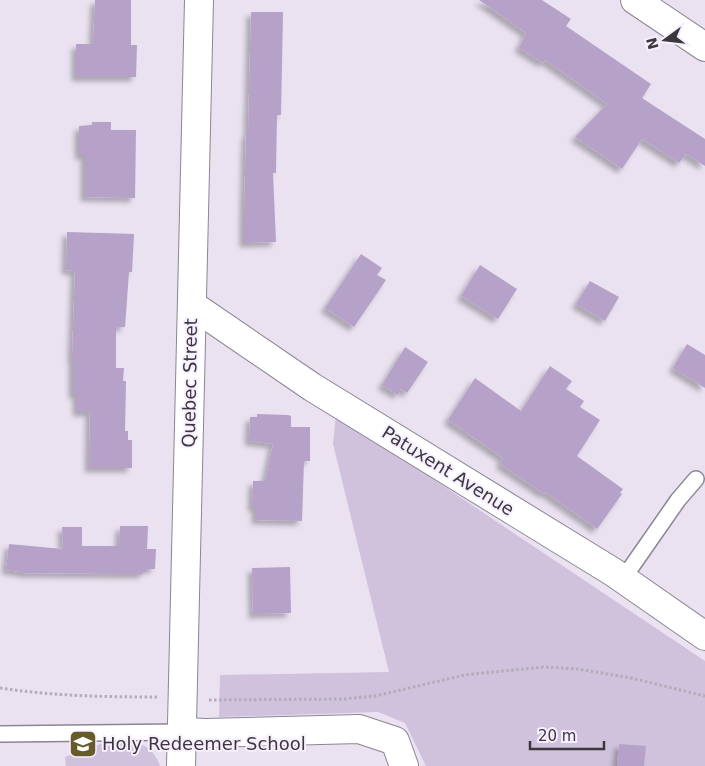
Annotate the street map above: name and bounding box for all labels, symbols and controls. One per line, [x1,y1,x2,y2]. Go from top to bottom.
north arrow [640,15,690,65]
text: N [643,36,662,51]
street label: Quebec Street [178,318,201,448]
street label: Patuxent Avenue [378,421,518,520]
scale bar [530,718,604,750]
text: 20 m [538,727,576,745]
school or university icon: Holy Redeemer School [68,729,98,759]
place label: Holy Redeemer School [102,733,306,754]

